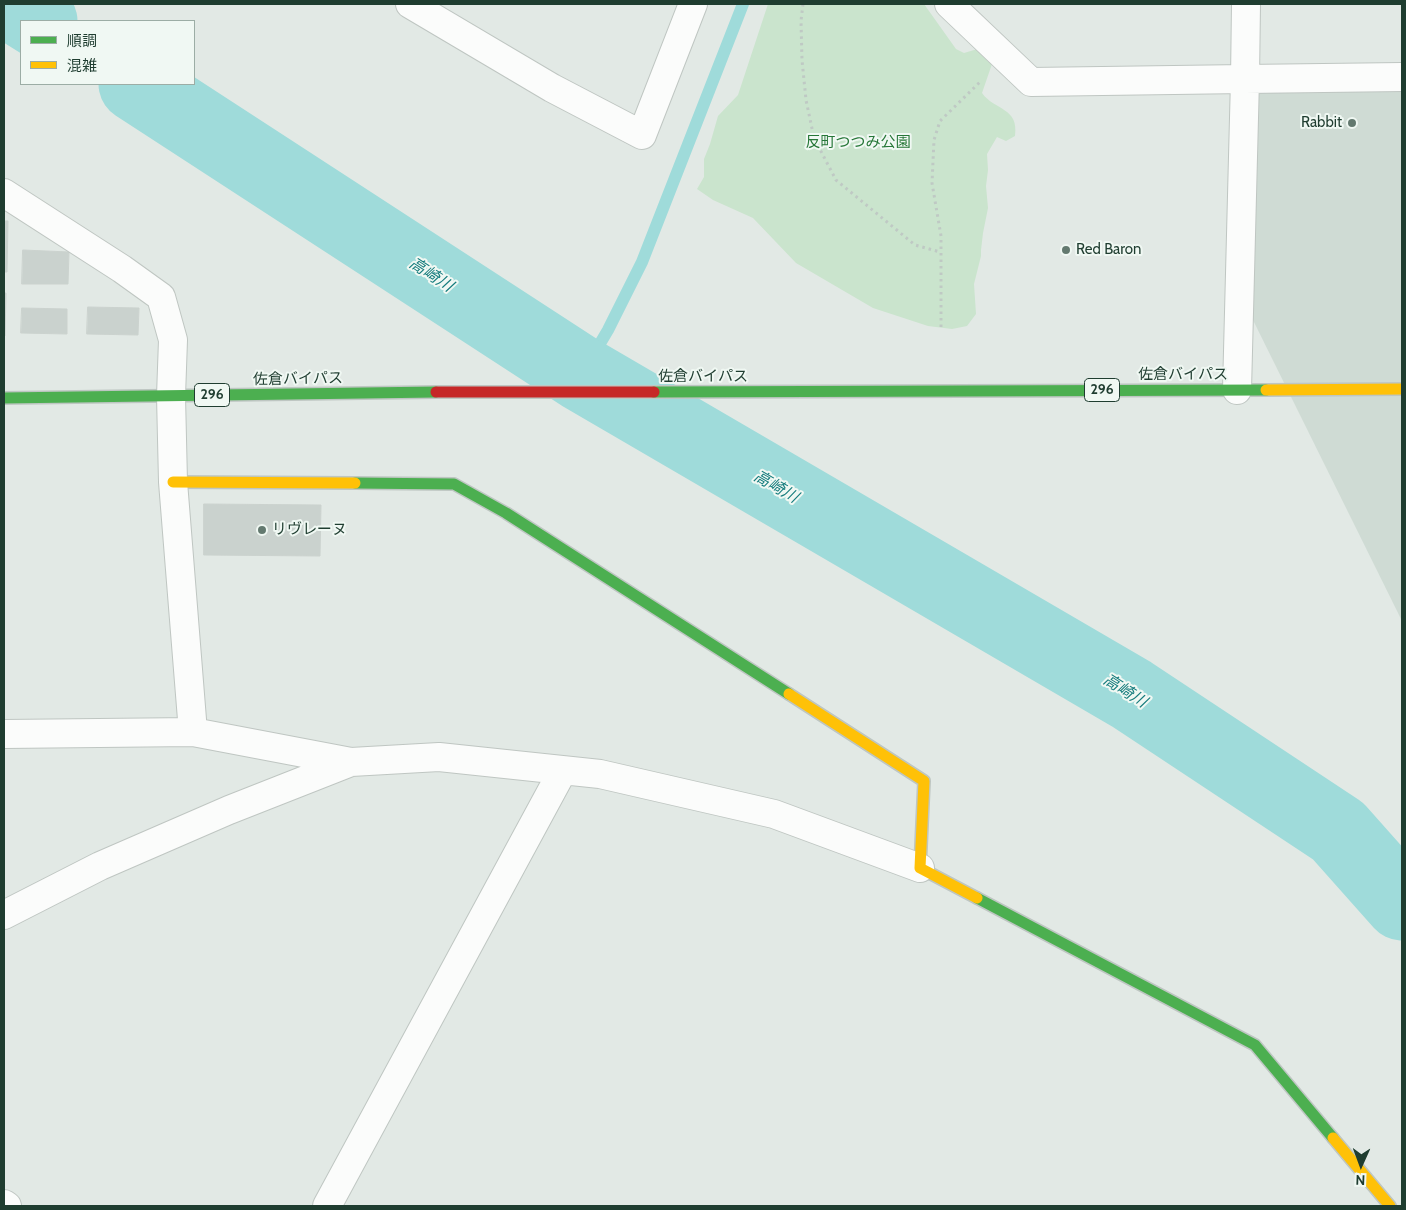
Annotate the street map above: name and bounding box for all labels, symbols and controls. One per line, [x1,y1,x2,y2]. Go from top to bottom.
legend [20,20,195,85]
text: 順調 [67,32,97,50]
text: 混雑 [67,57,97,75]
place label: Rabbit [1301,114,1342,132]
marker: Rabbit [1346,117,1358,129]
park label: 反町つつみ公園 [806,134,910,152]
place label: Red Baron [1076,241,1141,259]
marker: Red Baron [1060,244,1072,256]
water label: 高崎川 [406,254,456,296]
street label: 佐倉バイパス [1138,366,1228,384]
street label: 佐倉バイパス [658,368,748,386]
street label: 佐倉バイパス [253,369,343,389]
road number: 296 [1084,378,1120,402]
road number: 296 [194,384,230,406]
water label: 高崎川 [750,467,802,507]
place label: リヴレーヌ [272,521,347,539]
marker: リヴレーヌ [256,524,268,536]
water label: 高崎川 [1100,670,1150,712]
north arrow [1336,1140,1386,1190]
text: N [1355,1171,1366,1189]

